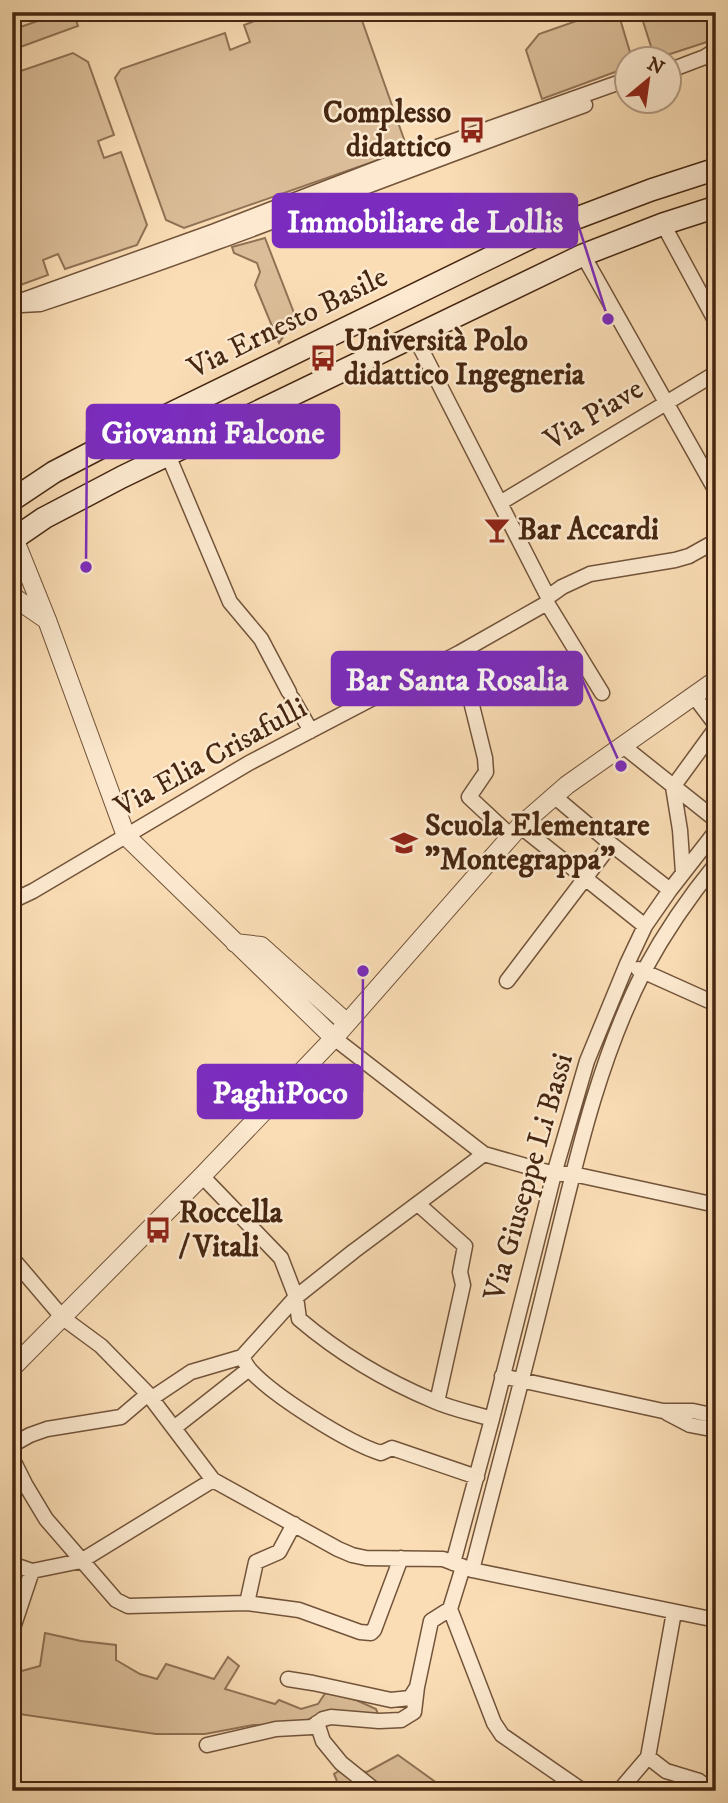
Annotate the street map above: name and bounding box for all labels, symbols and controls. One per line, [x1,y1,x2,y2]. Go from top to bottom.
north arrow [612,46,682,116]
text: N [643,53,668,80]
place label: Complesso didattico [323,95,451,166]
bus stop icon: Complesso didattico [457,115,487,145]
callout: Immobiliare de Lollis [273,194,577,247]
text: Immobiliare de Lollis [287,203,563,243]
street label: Via Ernesto Basile [181,259,394,388]
place label: Università Polo didattico Ingegneria [344,323,586,394]
bus stop icon: Università Polo didattico Ingegneria [308,343,338,373]
street label: Via Piave [537,371,650,459]
callout: Giovanni Falcone [87,405,339,458]
text: Giovanni Falcone [101,414,325,454]
place label: Bar Accardi [518,512,659,549]
bar icon: Bar Accardi [482,515,512,545]
callout: Bar Santa Rosalia [332,652,582,705]
text: Bar Santa Rosalia [346,661,569,701]
street label: Via Elia Crisafulli [108,690,314,827]
place label: Scuola Elementare "Montegrappa" [425,808,650,879]
school or university icon: Scuola Elementare "Montegrappa" [389,828,419,858]
street label: Via Giuseppe Li Bassi [476,1049,582,1306]
callout: PaghiPoco [198,1065,362,1118]
text: PaghiPoco [212,1074,348,1114]
place label: Roccella / Vitali [178,1195,284,1266]
bus stop icon: Roccella / Vitali [143,1215,173,1245]

